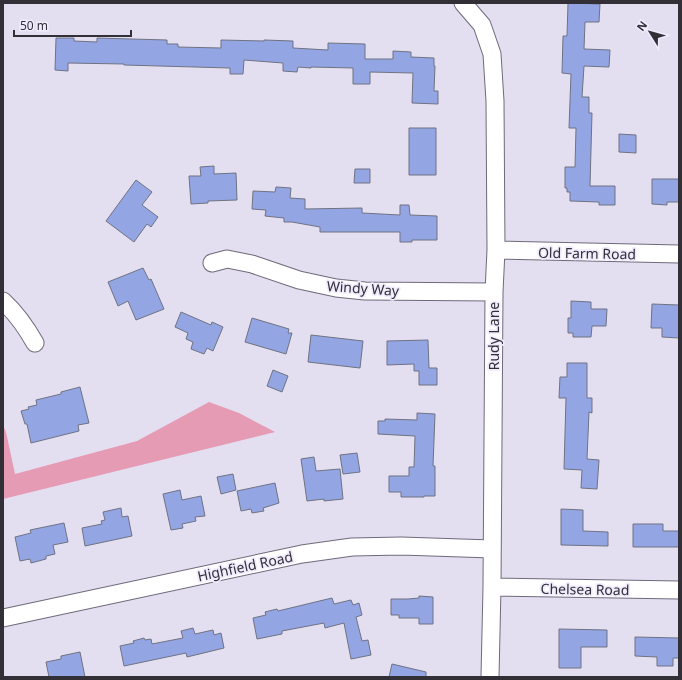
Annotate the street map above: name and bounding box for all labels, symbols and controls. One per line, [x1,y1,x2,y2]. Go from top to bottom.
scale bar [14,12,131,38]
north arrow [630,12,670,52]
text: 50 m [20,17,48,34]
text: N [633,18,650,34]
street label: Old Farm Road [538,243,636,263]
street label: Windy Way [326,276,401,300]
street label: Rudy Lane [484,302,503,370]
street label: Highfield Road [196,547,294,585]
street label: Chelsea Road [540,579,630,599]

